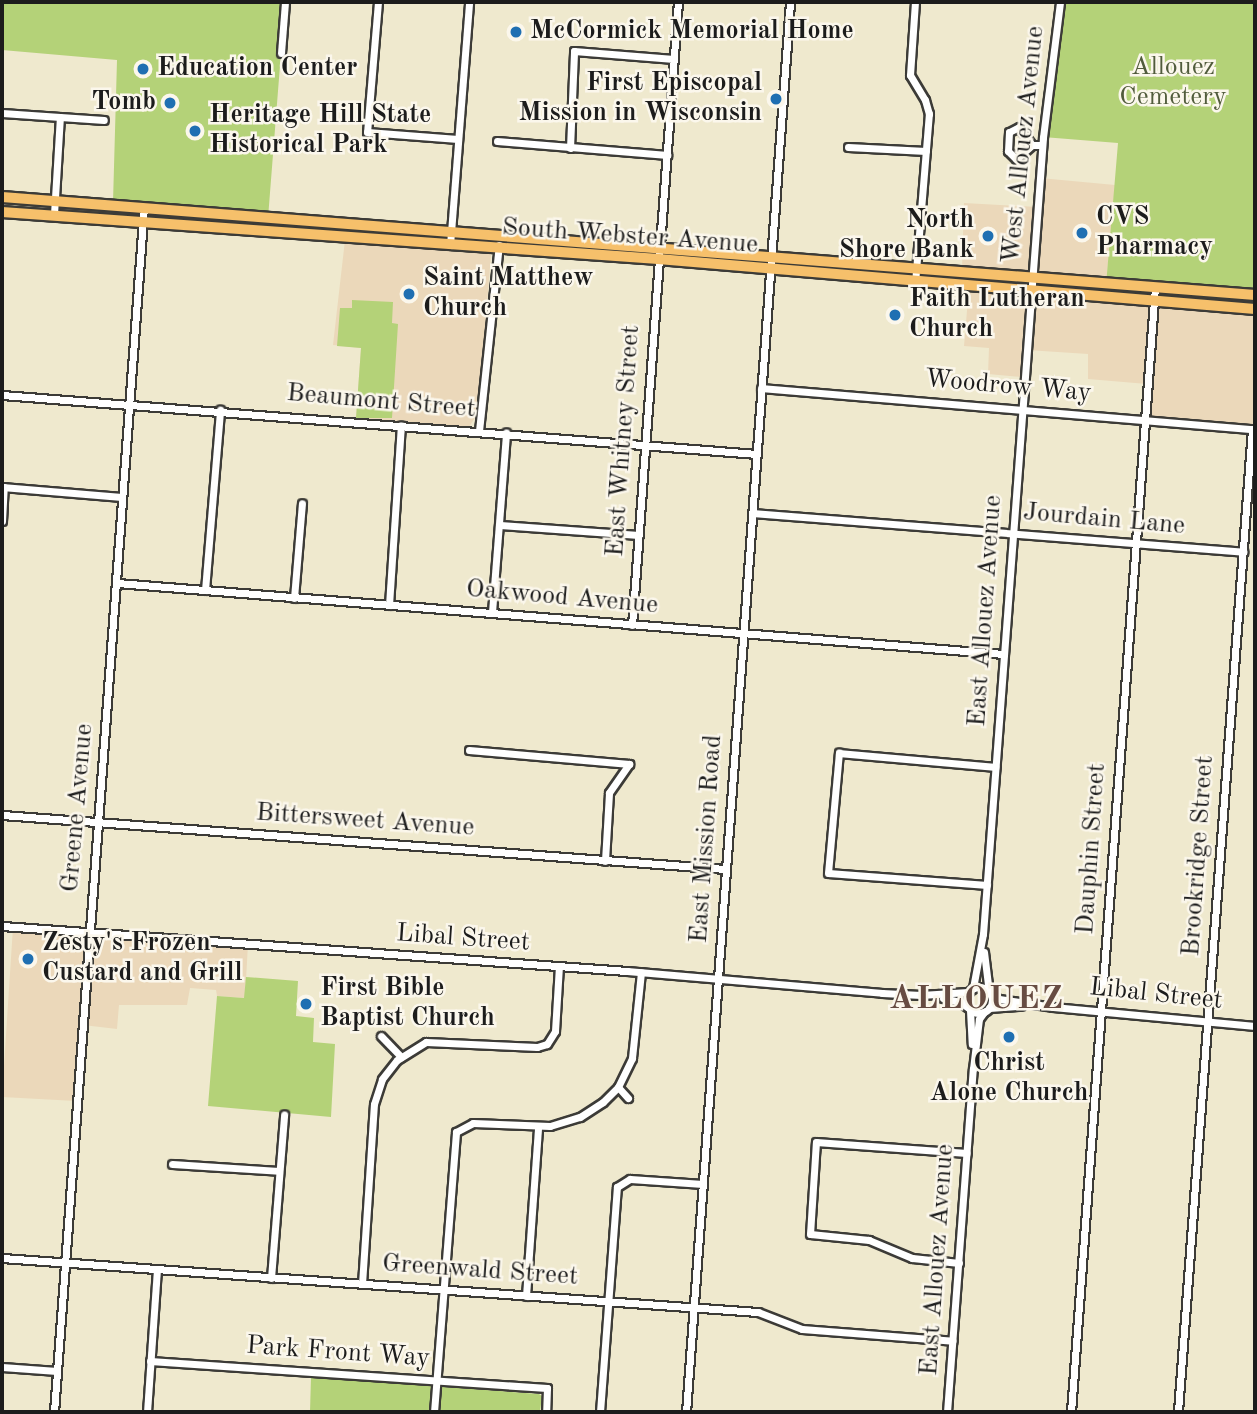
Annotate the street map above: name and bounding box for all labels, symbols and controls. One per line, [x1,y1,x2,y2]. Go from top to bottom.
place label: McCormick Memorial Home [530,16,854,48]
marker: McCormick Memorial Home [508,24,524,40]
street label: West Allouez Avenue [996,25,1052,265]
park label: Allouez Cemetery [1119,52,1227,114]
place label: Education Center [157,53,358,85]
marker: Education Center [135,61,151,77]
place label: First Episcopal Mission in Wisconsin [519,68,762,130]
place label: Tomb [91,87,156,119]
marker: First Episcopal Mission in Wisconsin [768,91,784,107]
marker: Tomb [162,95,178,111]
place label: Heritage Hill State Historical Park [209,100,431,162]
marker: Heritage Hill State Historical Park [187,123,203,139]
place label: CVS Pharmacy [1096,202,1213,264]
place label: North Shore Bank [839,205,974,266]
street label: South Webster Avenue [501,212,759,262]
marker: CVS Pharmacy [1074,225,1090,241]
marker: North Shore Bank [980,228,996,244]
place label: Saint Matthew Church [423,263,594,324]
place label: Faith Lutheran Church [909,284,1085,346]
marker: Saint Matthew Church [401,286,417,302]
marker: Faith Lutheran Church [887,307,903,323]
street label: East Whitney Street [600,324,648,558]
street label: Woodrow Way [923,364,1093,410]
street label: Beaumont Street [285,378,477,426]
street label: East Allouez Avenue [962,494,1010,728]
street label: Jourdain Lane [1022,497,1186,543]
street label: Oakwood Avenue [465,574,659,622]
street label: Greene Avenue [55,722,101,894]
street label: East Mission Road [684,734,730,944]
street label: Brookridge Street [1176,754,1222,958]
street label: Dauphin Street [1070,762,1114,936]
street label: Bittersweet Avenue [255,798,475,844]
street label: Libal Street [395,919,531,959]
place label: Zesty's Frozen Custard and Grill [42,928,243,990]
marker: Zesty's Frozen Custard and Grill [20,951,36,967]
street label: Libal Street [1088,972,1224,1018]
place label: First Bible Baptist Church [320,973,495,1034]
district label: ALLOUEZ [890,980,1064,1020]
marker: First Bible Baptist Church [298,996,314,1012]
marker: Christ Alone Church [1001,1029,1017,1045]
place label: Christ Alone Church [930,1048,1088,1110]
street label: East Allouez Avenue [914,1143,962,1377]
street label: Greenwald Street [381,1249,579,1293]
street label: Park Front Way [245,1331,431,1375]

